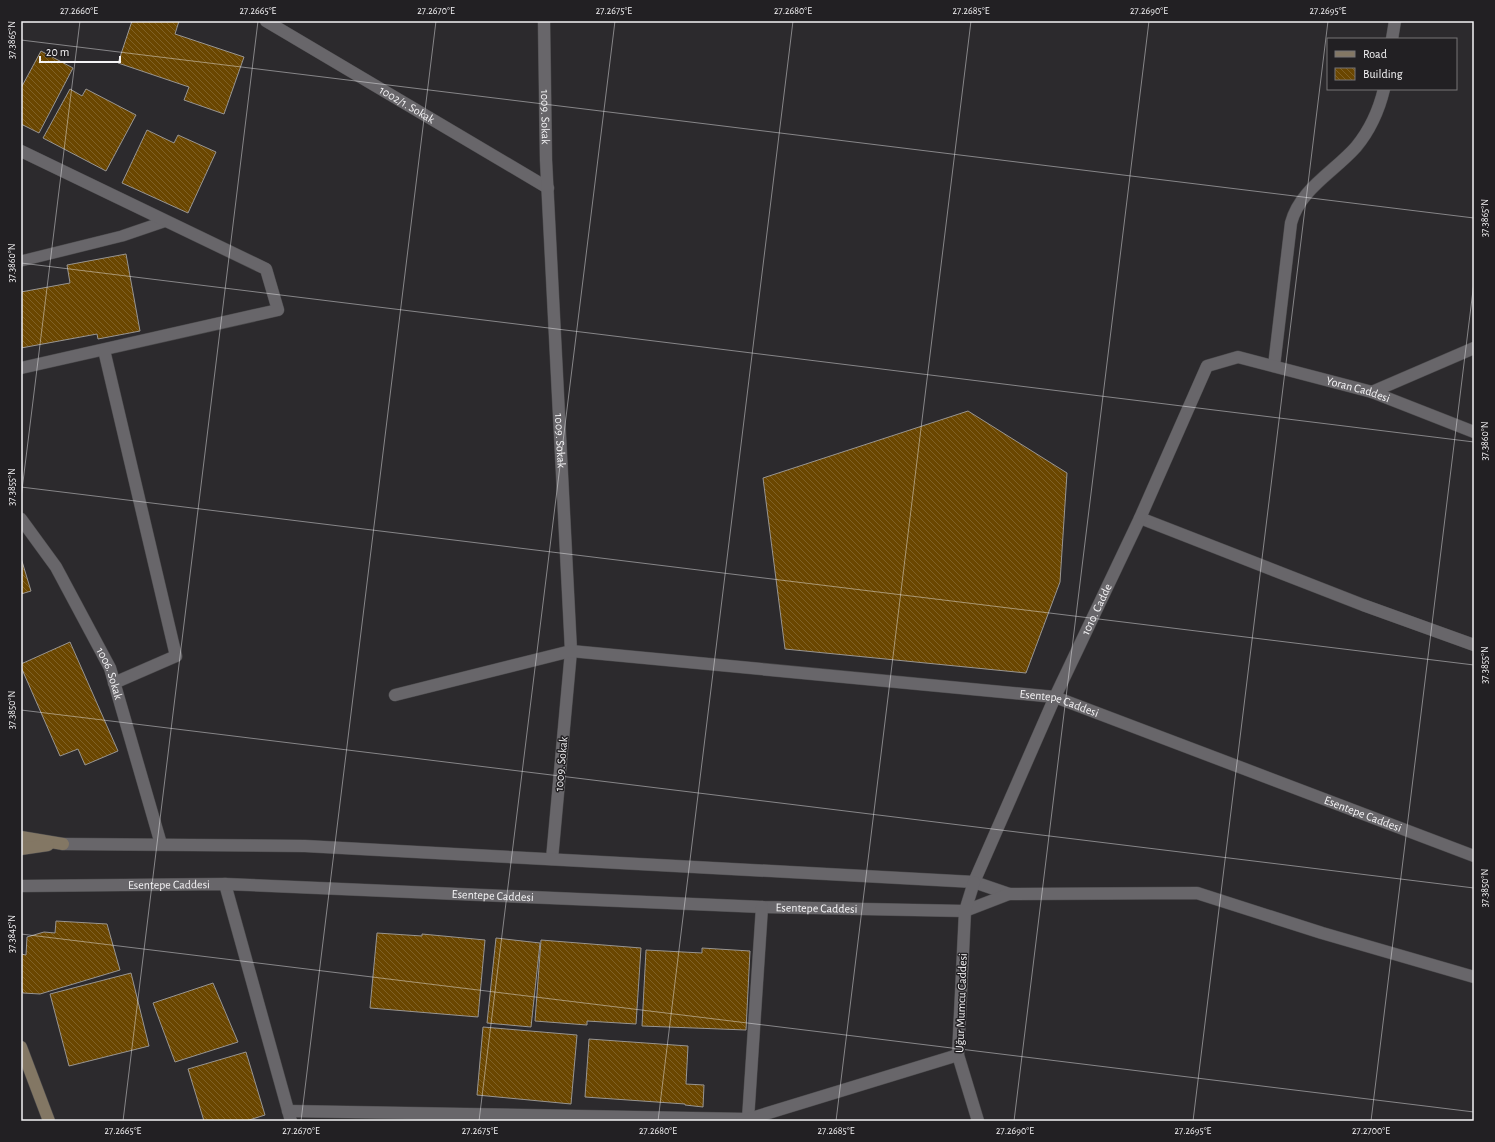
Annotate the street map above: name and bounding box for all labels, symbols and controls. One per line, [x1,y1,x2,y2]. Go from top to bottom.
text: 27.2660°E [60,6,98,16]
text: 27.2665°E [240,6,277,16]
text: 27.2670°E [417,6,455,16]
text: 27.2675°E [596,6,632,16]
text: 27.2680°E [774,6,812,16]
text: 27.2685°E [953,6,990,16]
text: 27.2690°E [1130,6,1168,16]
text: 27.2695°E [1310,6,1347,16]
text: 37.3865°N [7,21,17,59]
scale bar [40,38,120,64]
legend [1327,38,1457,90]
text: 20 m [46,46,69,58]
text: Road [1363,48,1387,60]
text: Building [1363,68,1403,80]
street label: 1002/1. Sokak [377,84,437,126]
street label: 1009. Sokak [539,90,552,145]
text: 37.3865°N [1480,199,1490,237]
text: 37.3860°N [7,243,17,283]
street label: Yoran Caddesi [1325,374,1392,405]
street label: 1009. Sokak [553,413,568,469]
text: 37.3860°N [1480,421,1490,461]
text: 37.3855°N [7,468,17,506]
street label: 1010. Cadde [1079,582,1114,637]
street label: 1006. Sokak [94,645,125,701]
text: 37.3855°N [1480,646,1490,684]
street label: Esentepe Caddesi [1019,688,1101,719]
text: 37.3850°N [7,691,17,729]
street label: 1009. Sokak [553,736,569,792]
street label: Esentepe Caddesi [1323,794,1403,834]
text: 37.3850°N [1480,869,1490,907]
street label: Esentepe Caddesi [128,878,210,891]
street label: Esentepe Caddesi [452,888,534,903]
street label: Esentepe Caddesi [775,901,858,915]
text: 37.3845°N [7,915,17,953]
street label: Uğur Mumcu Caddesi [953,953,969,1053]
text: 27.2665°E [105,1126,142,1136]
text: 27.2670°E [282,1126,320,1136]
text: 27.2675°E [462,1126,498,1136]
text: 27.2680°E [639,1126,677,1136]
text: 27.2685°E [818,1126,855,1136]
text: 27.2690°E [996,1126,1034,1136]
text: 27.2695°E [1175,1126,1212,1136]
text: 27.2700°E [1352,1126,1390,1136]

